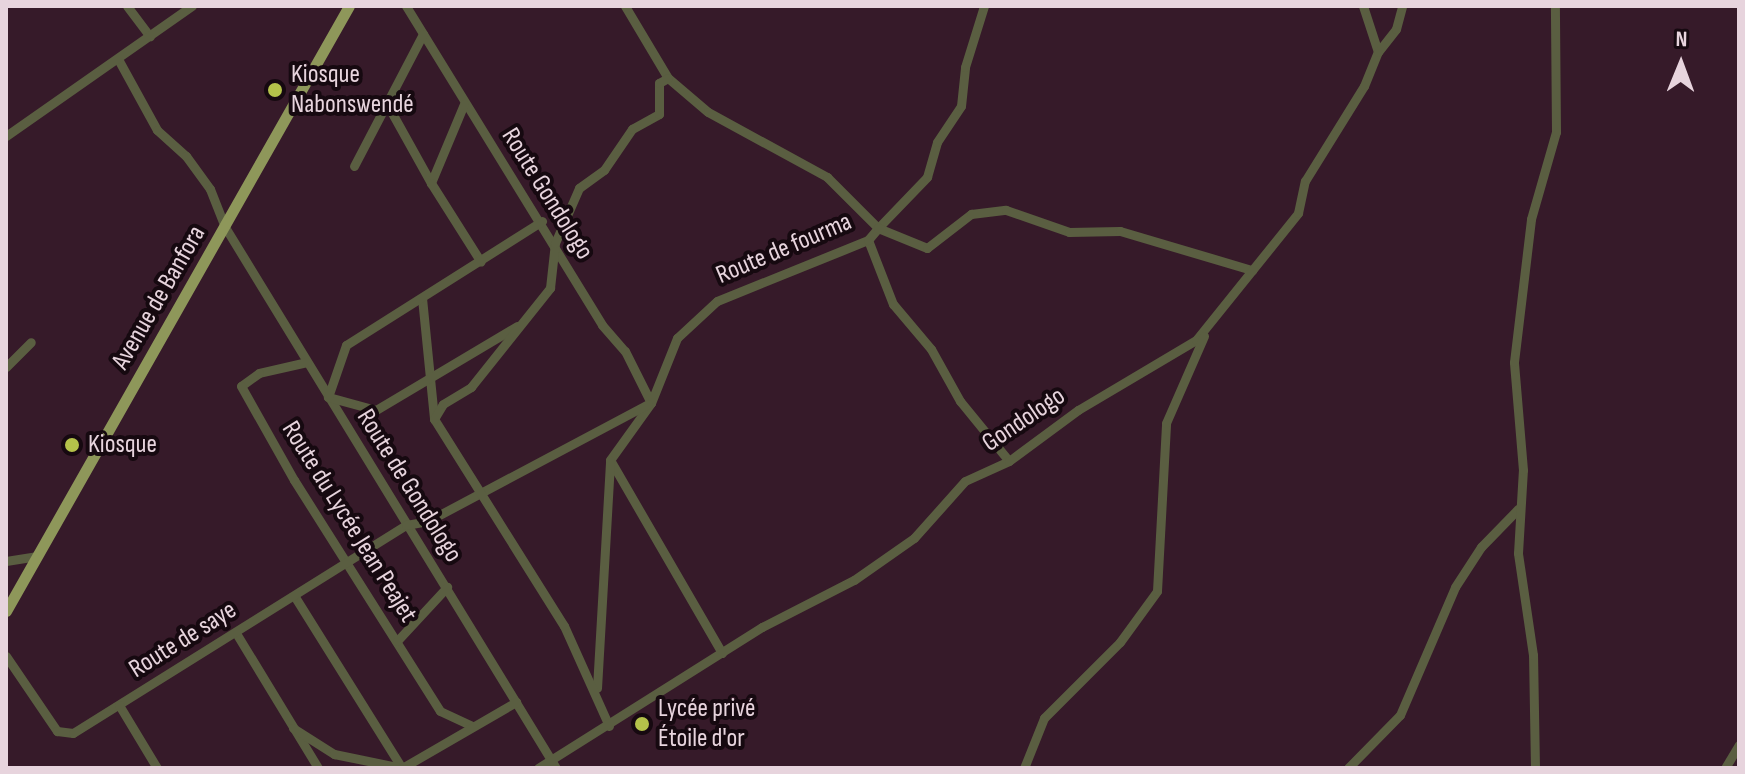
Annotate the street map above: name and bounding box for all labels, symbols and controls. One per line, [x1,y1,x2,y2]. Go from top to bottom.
north arrow [1641,24,1721,104]
text: N [1675,26,1688,53]
place label: Kiosque Nabonswendé [291,59,414,120]
marker: Kiosque Nabonswendé [266,81,284,99]
street label: Route Gondologo [494,123,600,265]
street label: Route de fourma [712,207,856,291]
street label: Avenue de Banfora [105,221,213,375]
street label: Gondologo [977,381,1071,459]
street label: Route de Gondologo [350,404,468,568]
street label: Route du Lycée Jean Peajet [275,416,423,628]
place label: Kiosque [88,429,157,461]
marker: Kiosque [63,436,81,454]
street label: Route de saye [124,595,242,685]
place label: Lycée privé Étoile d'or [658,693,756,754]
marker: Lycée privé Étoile d'or [633,715,651,733]

